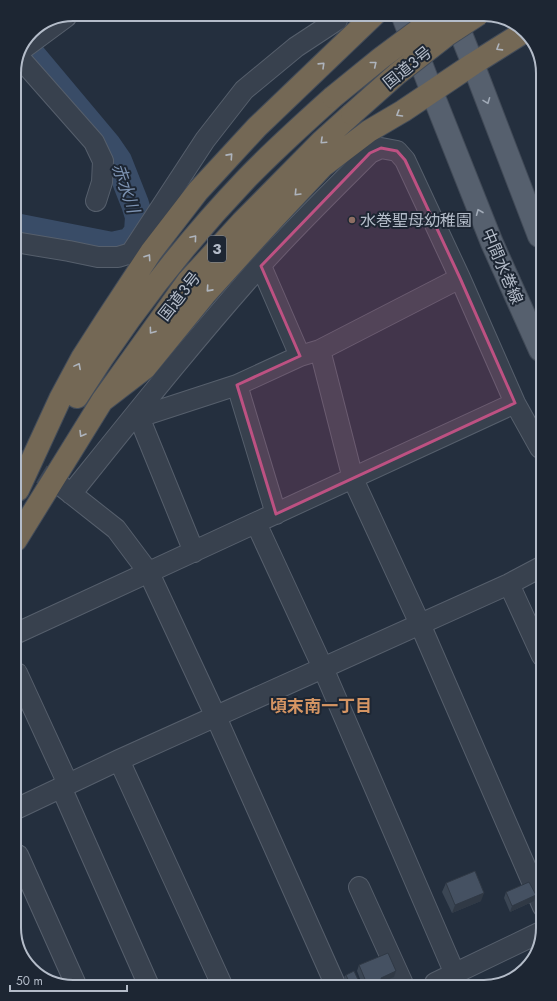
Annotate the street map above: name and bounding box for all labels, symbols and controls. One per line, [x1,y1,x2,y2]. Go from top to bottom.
street label: 国道3号 [378,41,437,94]
one-way arrow [496,43,503,50]
one-way arrow [369,61,377,68]
one-way arrow [317,62,325,70]
one-way arrow [483,97,491,104]
one-way arrow [396,109,403,116]
one-way arrow [320,136,328,144]
one-way arrow [225,154,232,161]
water label: 赤水川 [106,160,146,218]
one-way arrow [294,188,302,196]
place label: 水巻聖母幼稚園 [360,209,472,232]
one-way arrow [476,209,484,216]
marker: 水巻聖母幼稚園 [347,215,357,225]
street label: 中間水巻線 [476,225,529,308]
one-way arrow [189,235,196,242]
road number: 3 [208,236,226,262]
one-way arrow [143,254,151,261]
street label: 国道3号 [153,267,206,326]
one-way arrow [207,284,214,292]
one-way arrow [149,327,157,334]
one-way arrow [73,363,81,371]
one-way arrow [79,430,86,437]
district label: 頃末南一丁目 [270,694,372,718]
scale bar [10,967,127,993]
text: 50 m [16,972,43,990]

